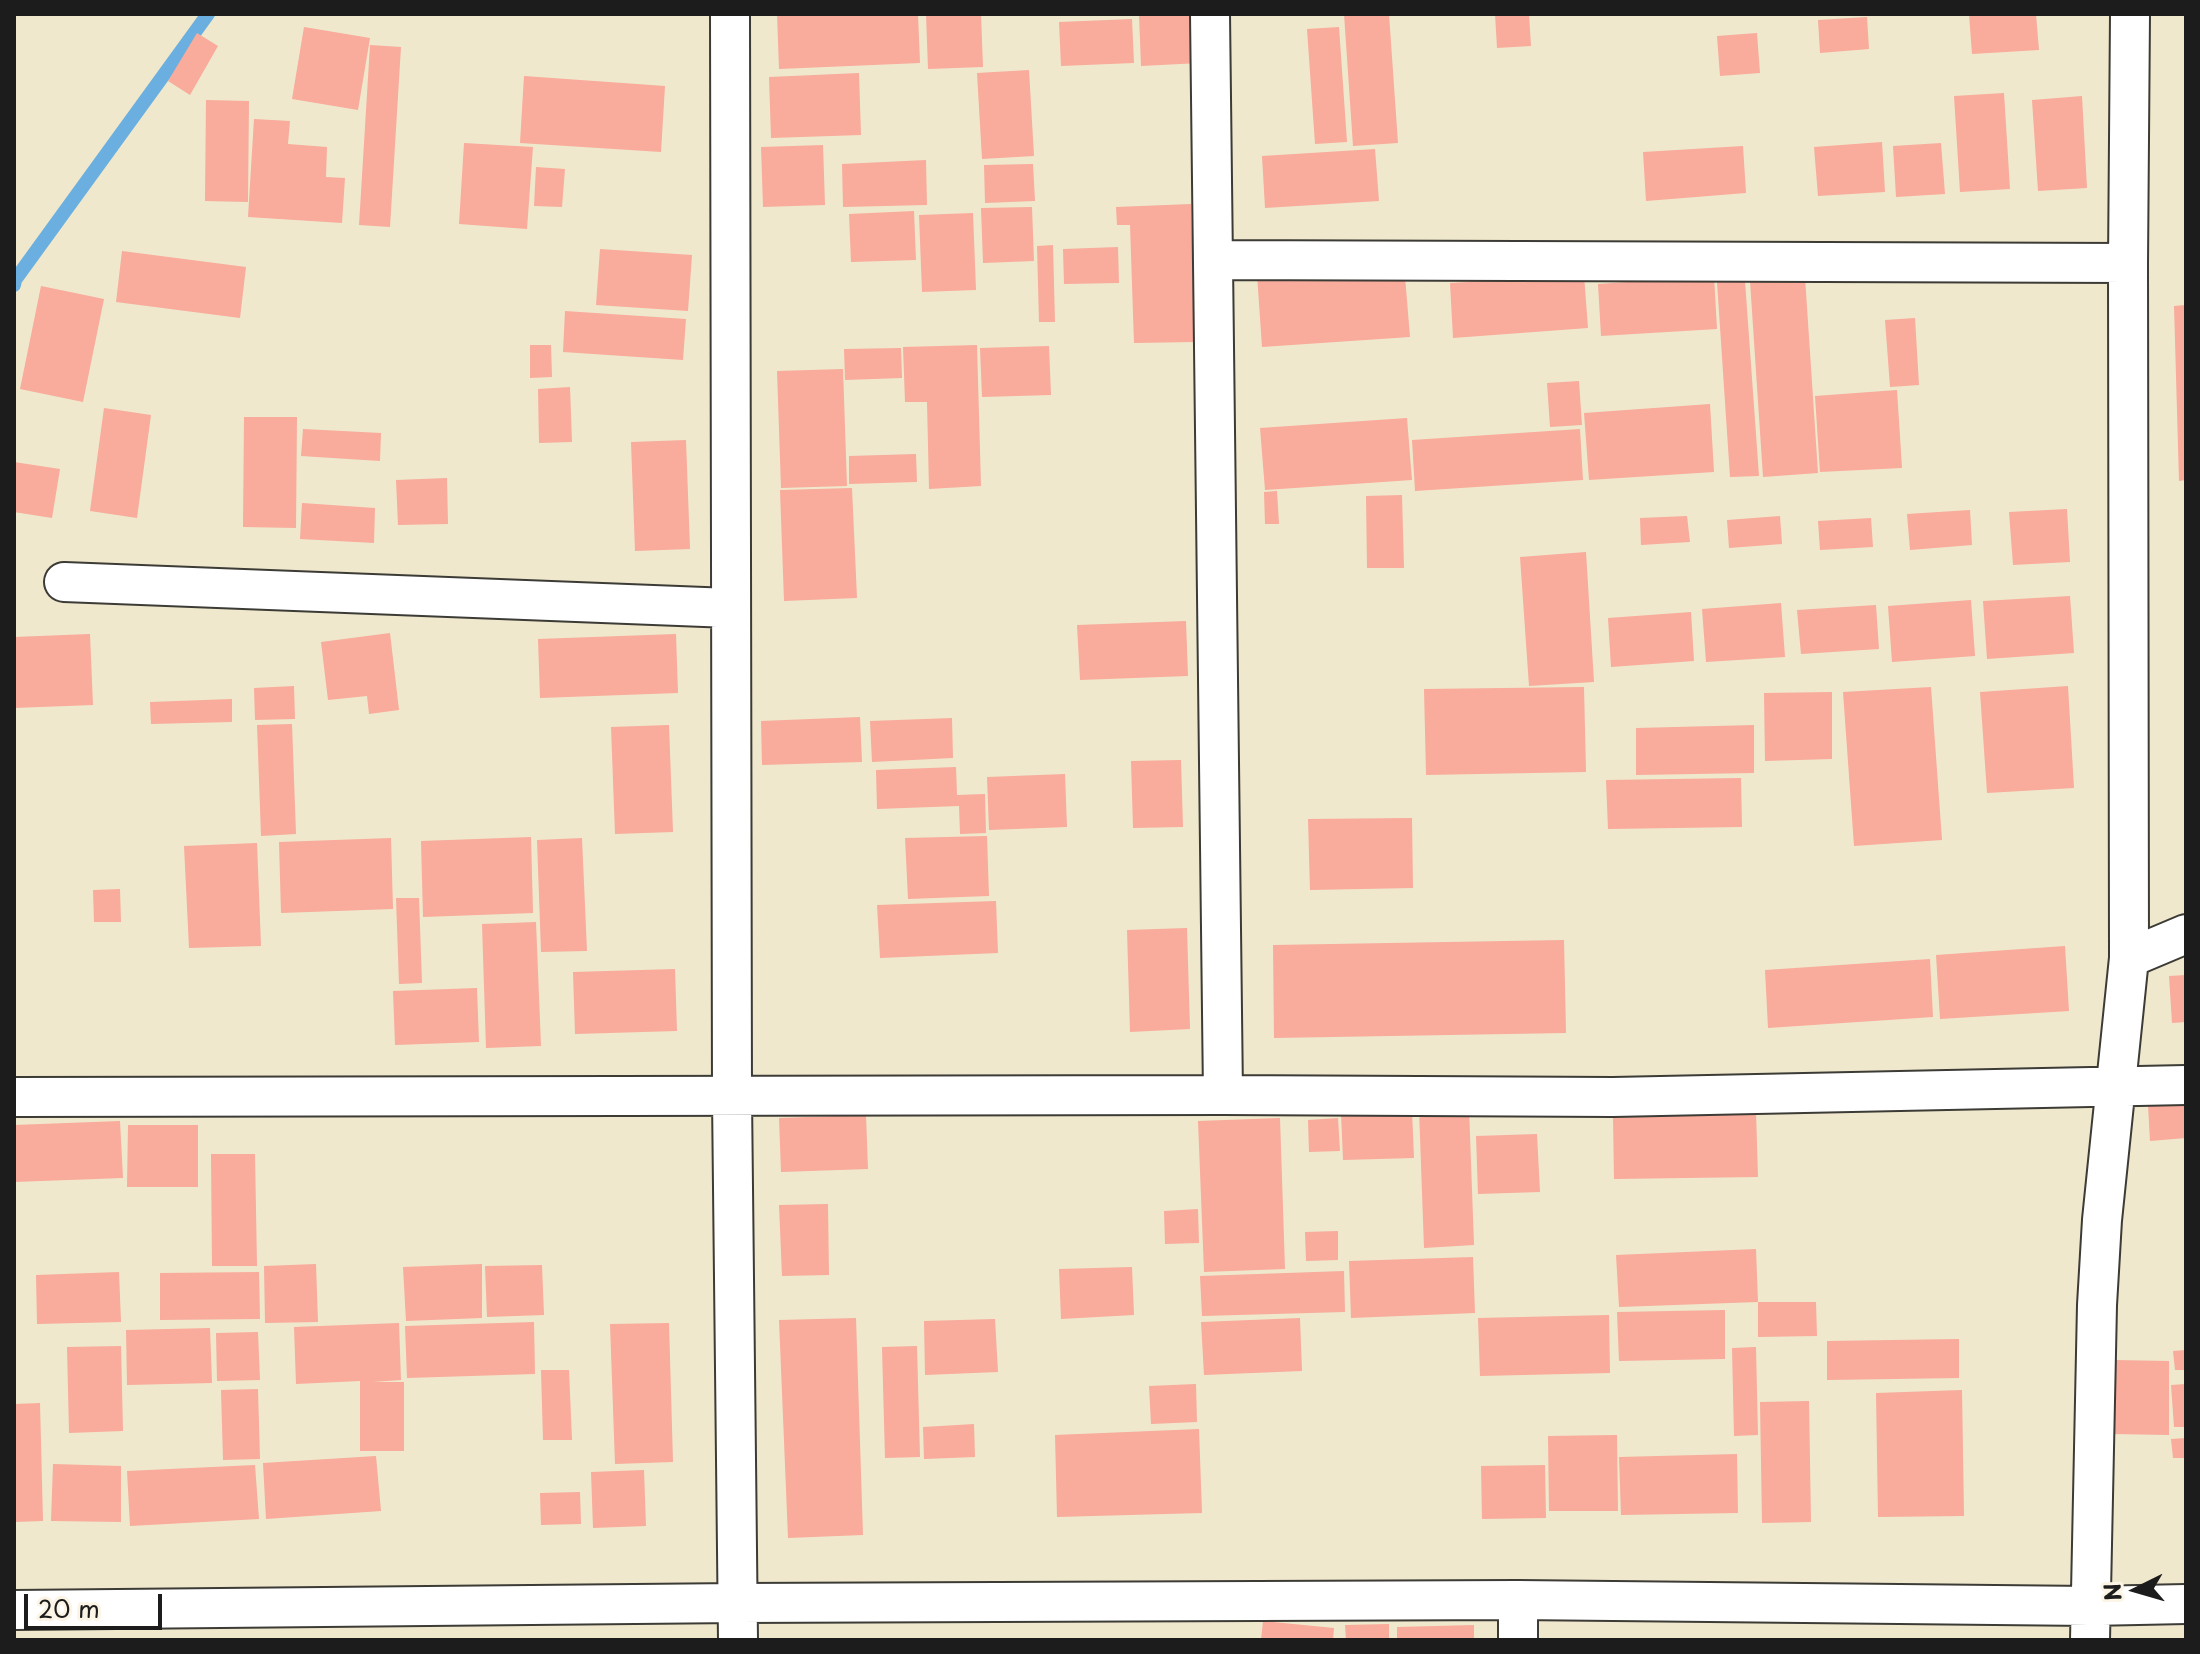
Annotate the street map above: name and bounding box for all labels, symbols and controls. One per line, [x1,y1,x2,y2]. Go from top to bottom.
north arrow [2096,1550,2176,1630]
scale bar [28,1578,166,1628]
text: N [2094,1582,2129,1602]
text: 20 m [38,1590,100,1626]

